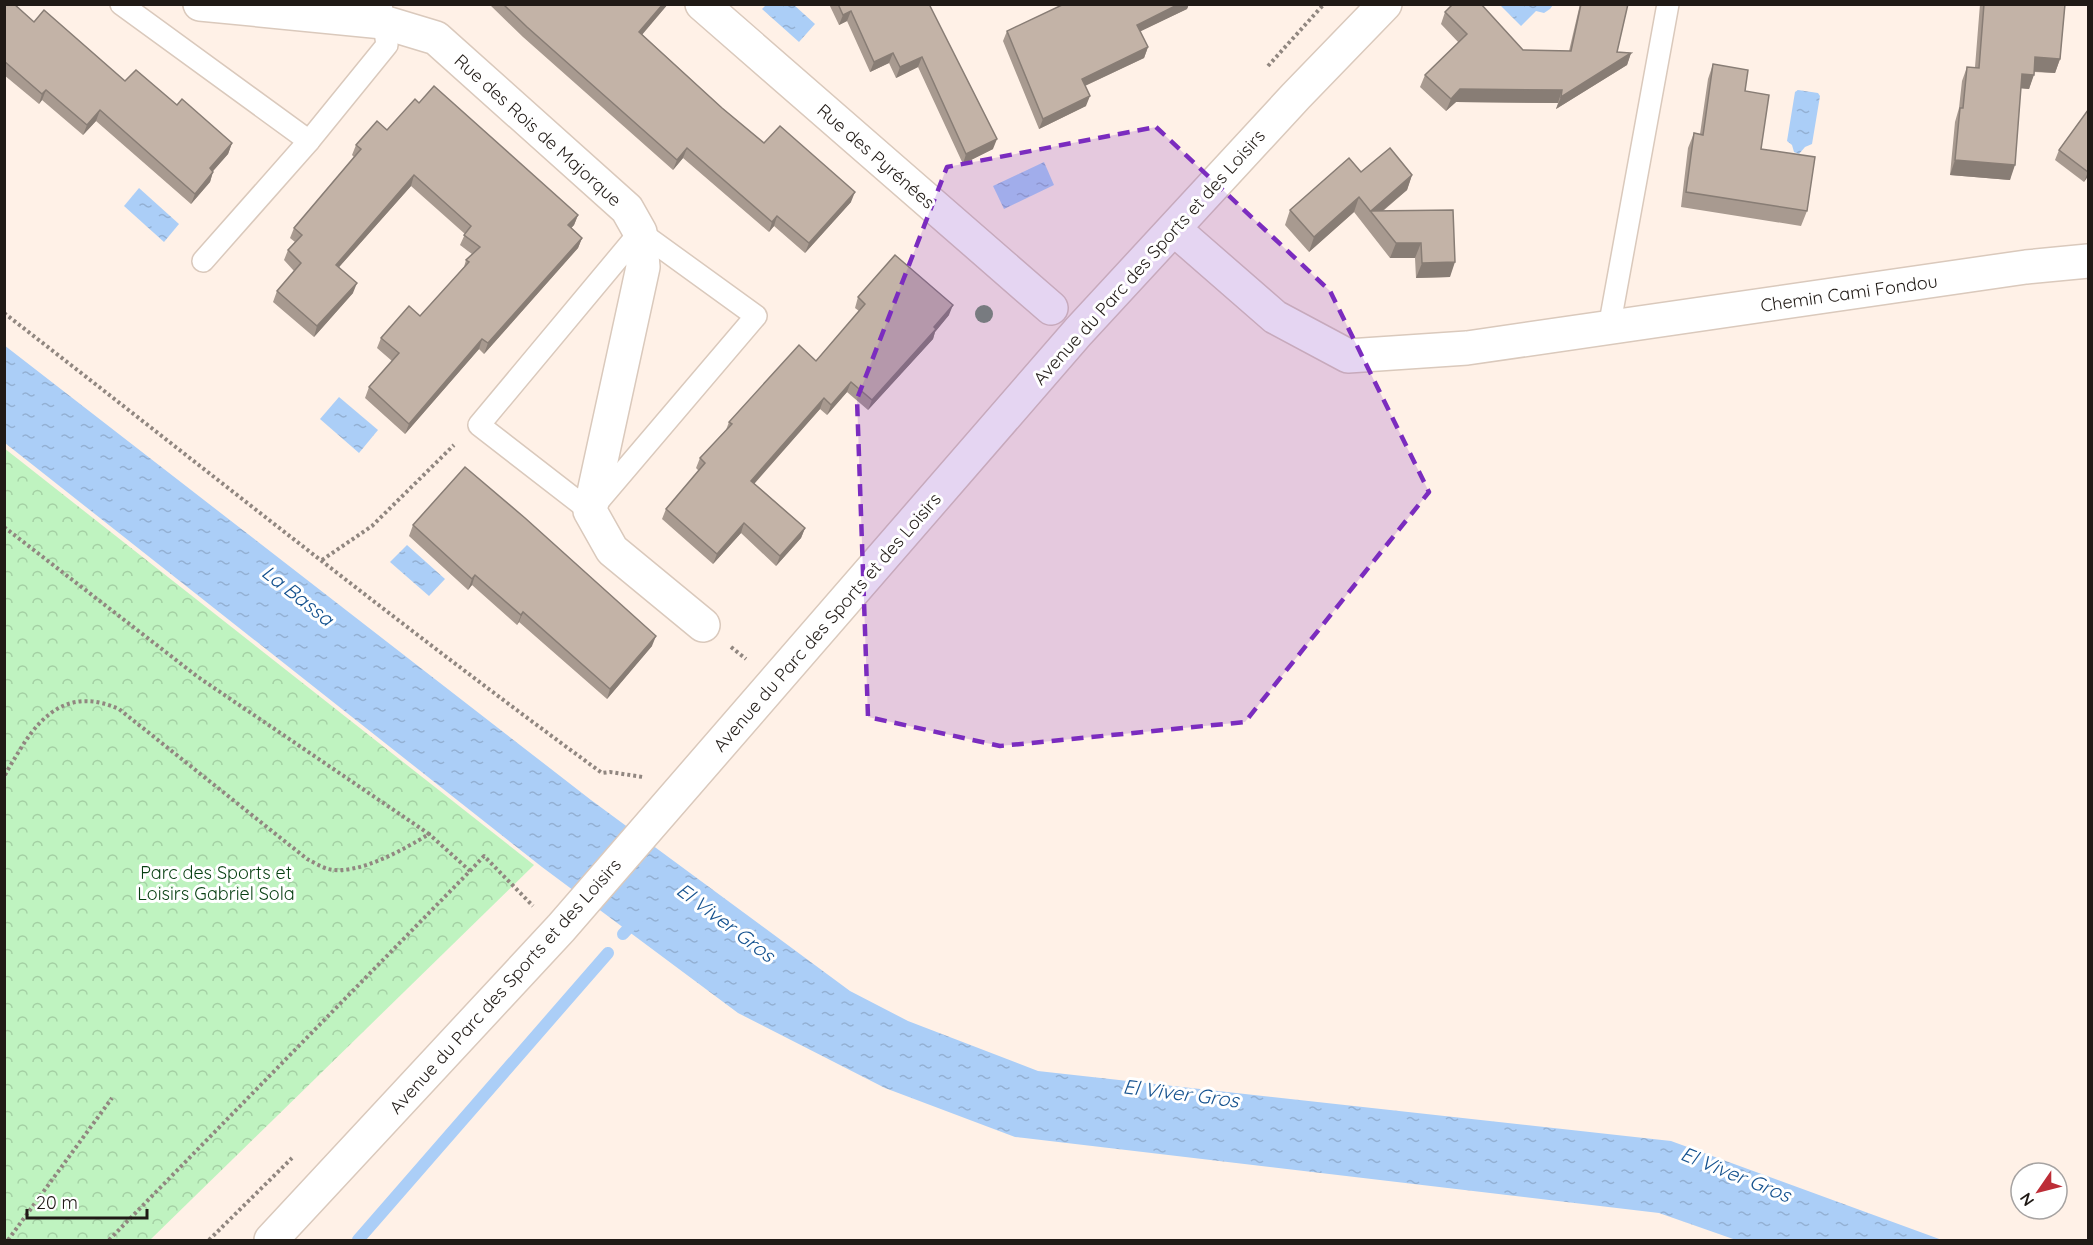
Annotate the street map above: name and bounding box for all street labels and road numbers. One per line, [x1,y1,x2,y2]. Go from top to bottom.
street label: Rue des Rois de Majorque [450,49,626,211]
street label: Rue des Pyrénées [812,99,940,213]
street label: Avenue du Parc des Sports et des Loisirs [1028,125,1270,389]
street label: Chemin Cami Fondou [1759,269,1939,317]
street label: Avenue du Parc des Sports et des Loisirs [708,488,946,756]
street label: Avenue du Parc des Sports et des Loisirs [384,854,626,1118]

